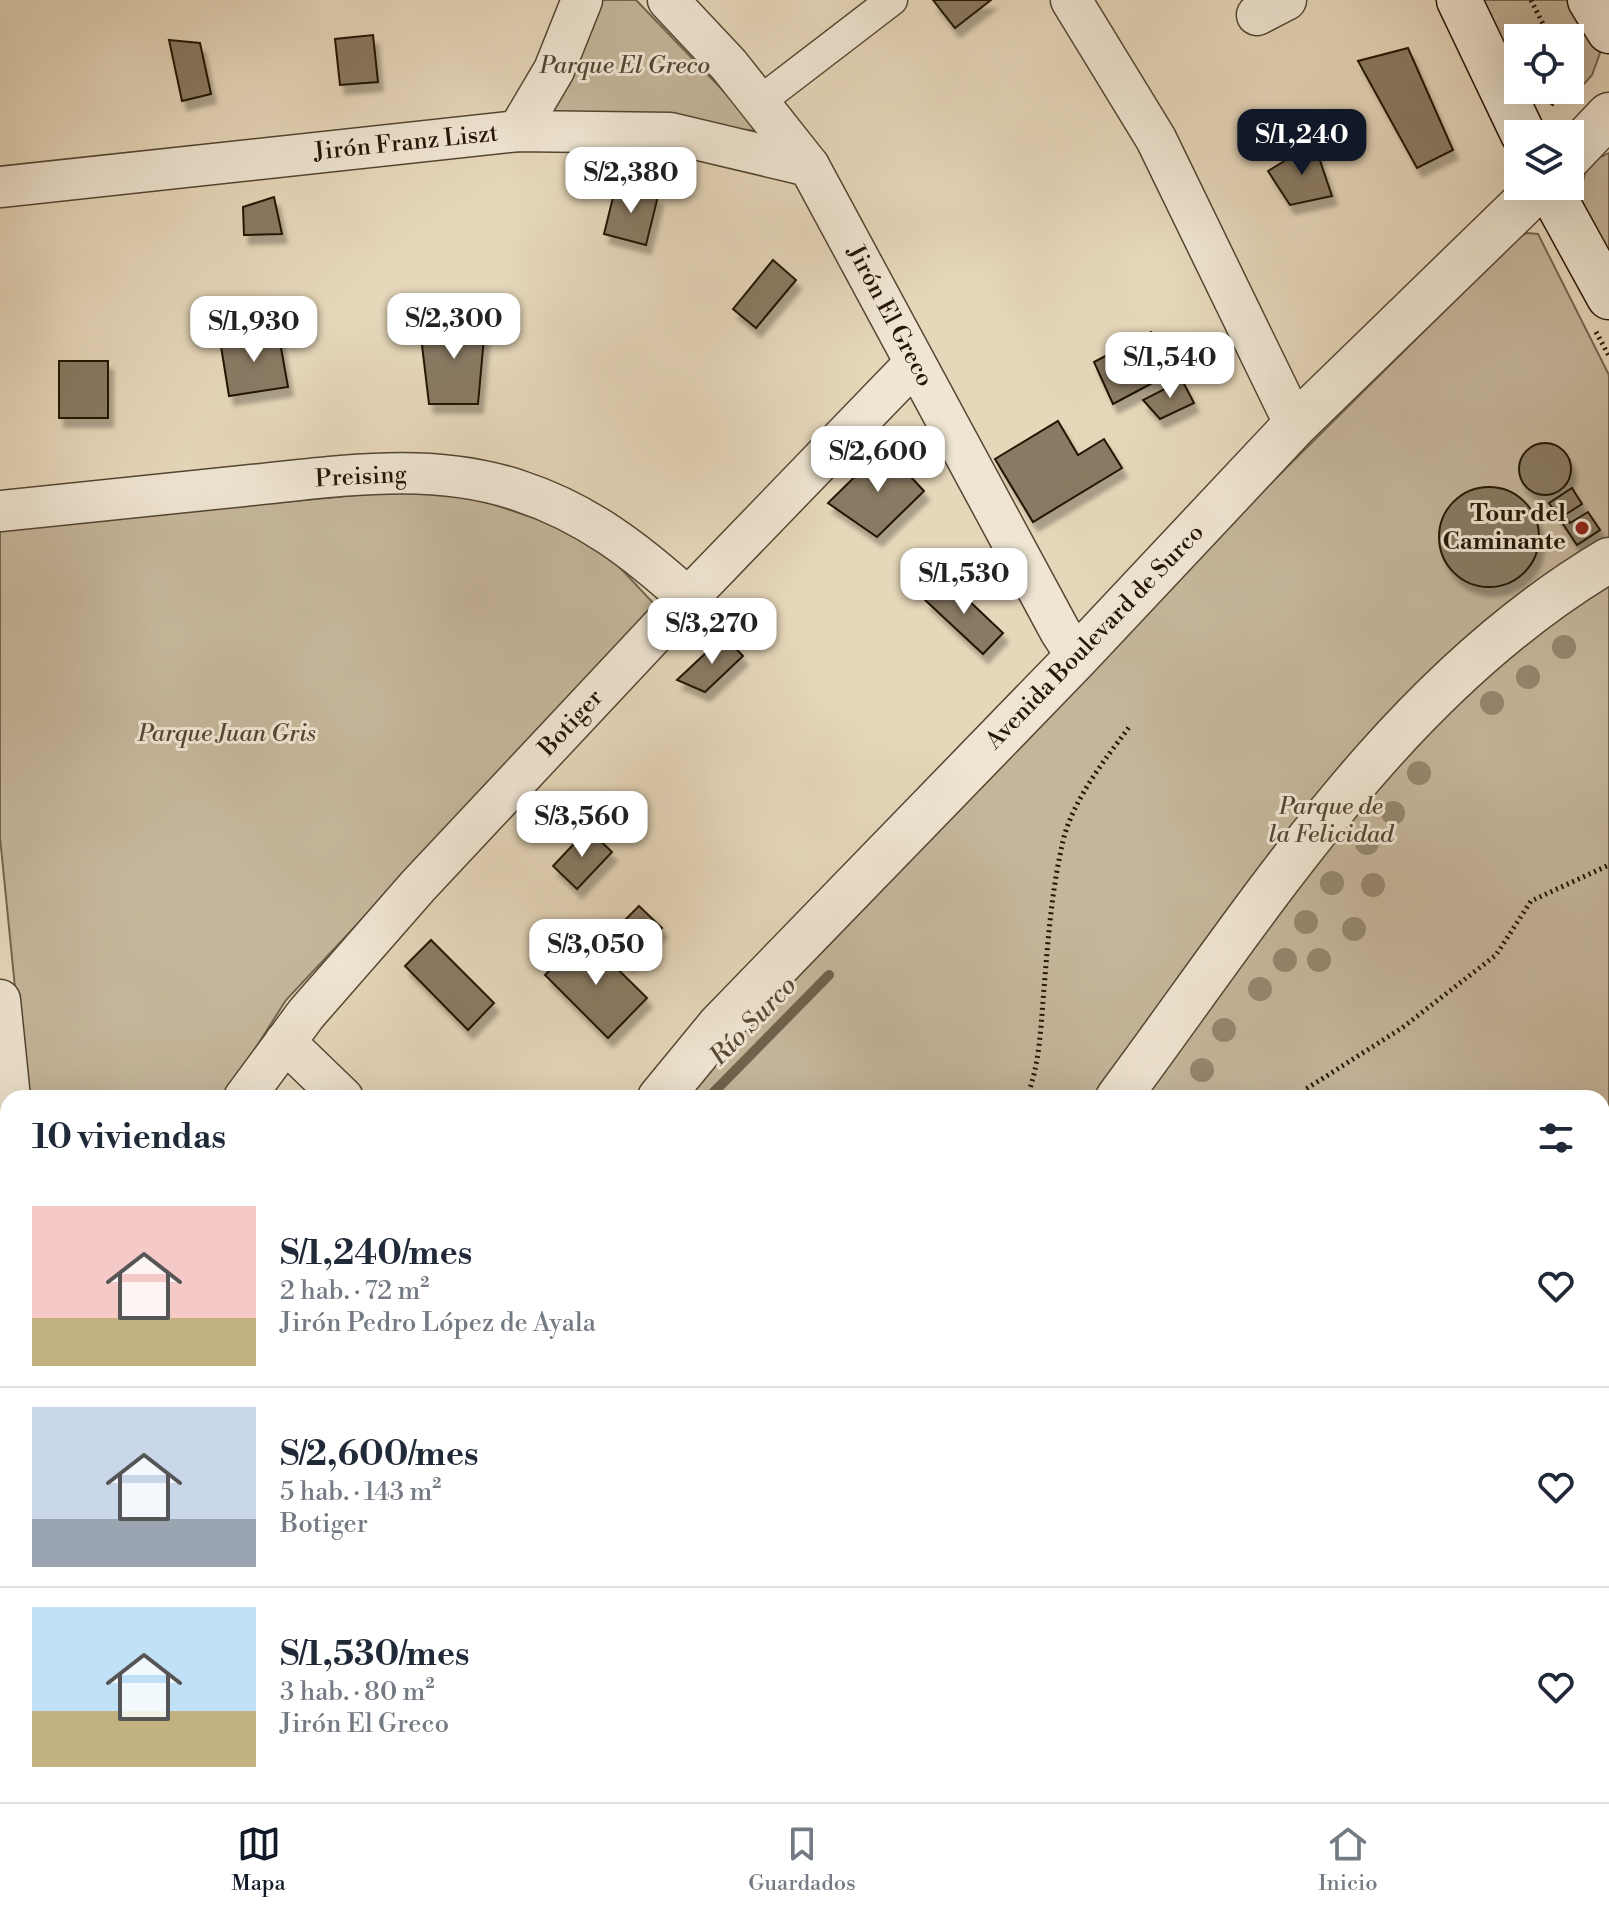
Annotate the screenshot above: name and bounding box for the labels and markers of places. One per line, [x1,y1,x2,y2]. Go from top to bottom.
pin: S/1,240 [1228,109,1376,177]
pin: S/2,380 [557,147,705,215]
pin: S/2,300 [380,293,528,361]
pin: S/1,930 [180,296,328,364]
pin: S/1,540 [1096,332,1244,400]
pin: S/2,600 [804,426,952,494]
place label: Tour del Caminante [1443,499,1566,557]
marker: Tour del Caminante [1573,519,1591,537]
pin: S/1,530 [890,548,1038,616]
pin: S/3,270 [638,598,786,666]
pin: S/3,560 [508,791,656,859]
pin: S/3,050 [522,919,670,987]

